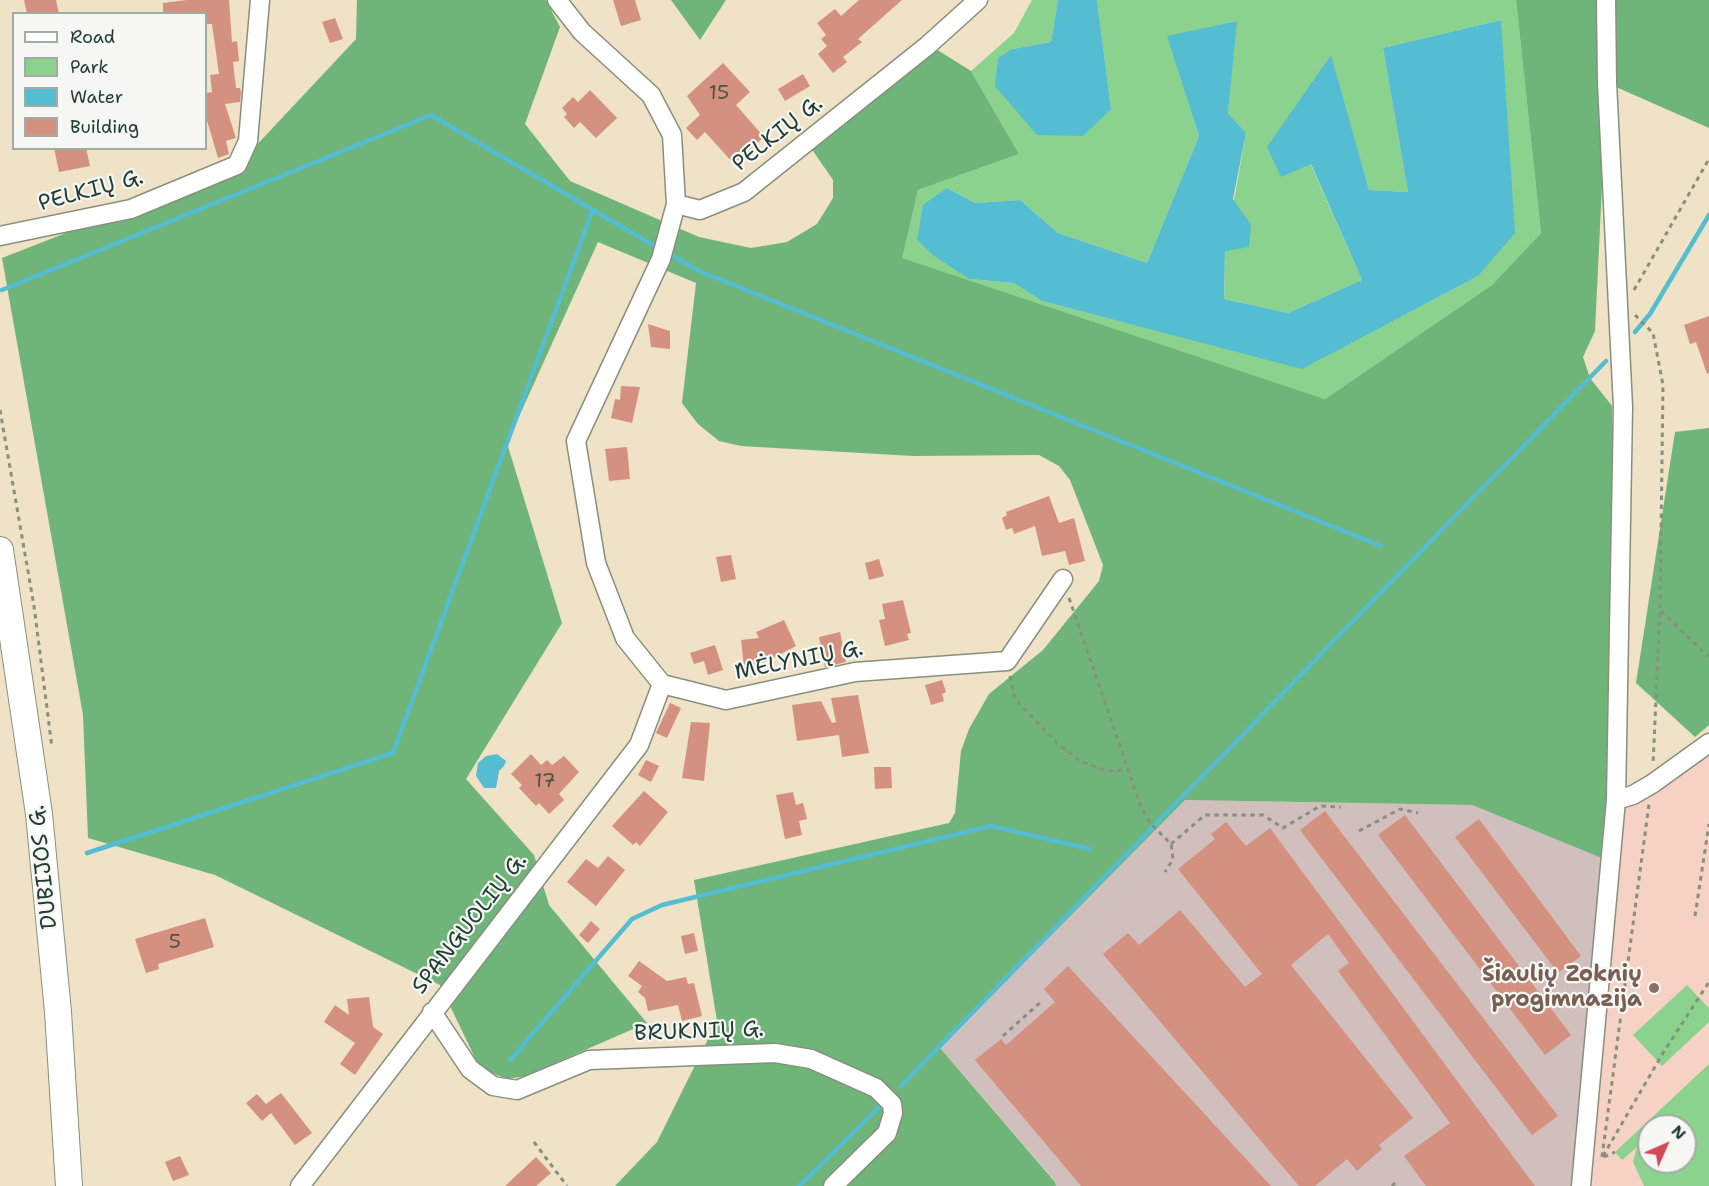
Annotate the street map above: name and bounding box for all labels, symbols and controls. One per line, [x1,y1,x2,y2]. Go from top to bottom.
legend [12,12,207,150]
text: Road [70,25,115,49]
text: Park [70,55,109,79]
house number: 15 [709,82,729,106]
text: Water [70,85,123,109]
street label: PELKIŲ G. [727,90,829,178]
text: Building [70,115,139,139]
street label: PELKIŲ G. [36,164,146,218]
street label: MĖLYNIŲ G. [733,636,865,686]
house number: 17 [534,770,556,794]
street label: DUBIJOS G. [24,804,64,930]
street label: SPANGUOLIŲ G. [407,848,533,1000]
house number: 5 [169,931,181,955]
place label: Šiaulių Zoknių progimnazija [1482,962,1642,1014]
marker: Šiaulių Zoknių progimnazija [1647,981,1661,995]
street label: BRUKNIŲ G. [634,1017,764,1047]
north arrow [1637,1114,1697,1174]
text: N [1667,1120,1691,1144]

